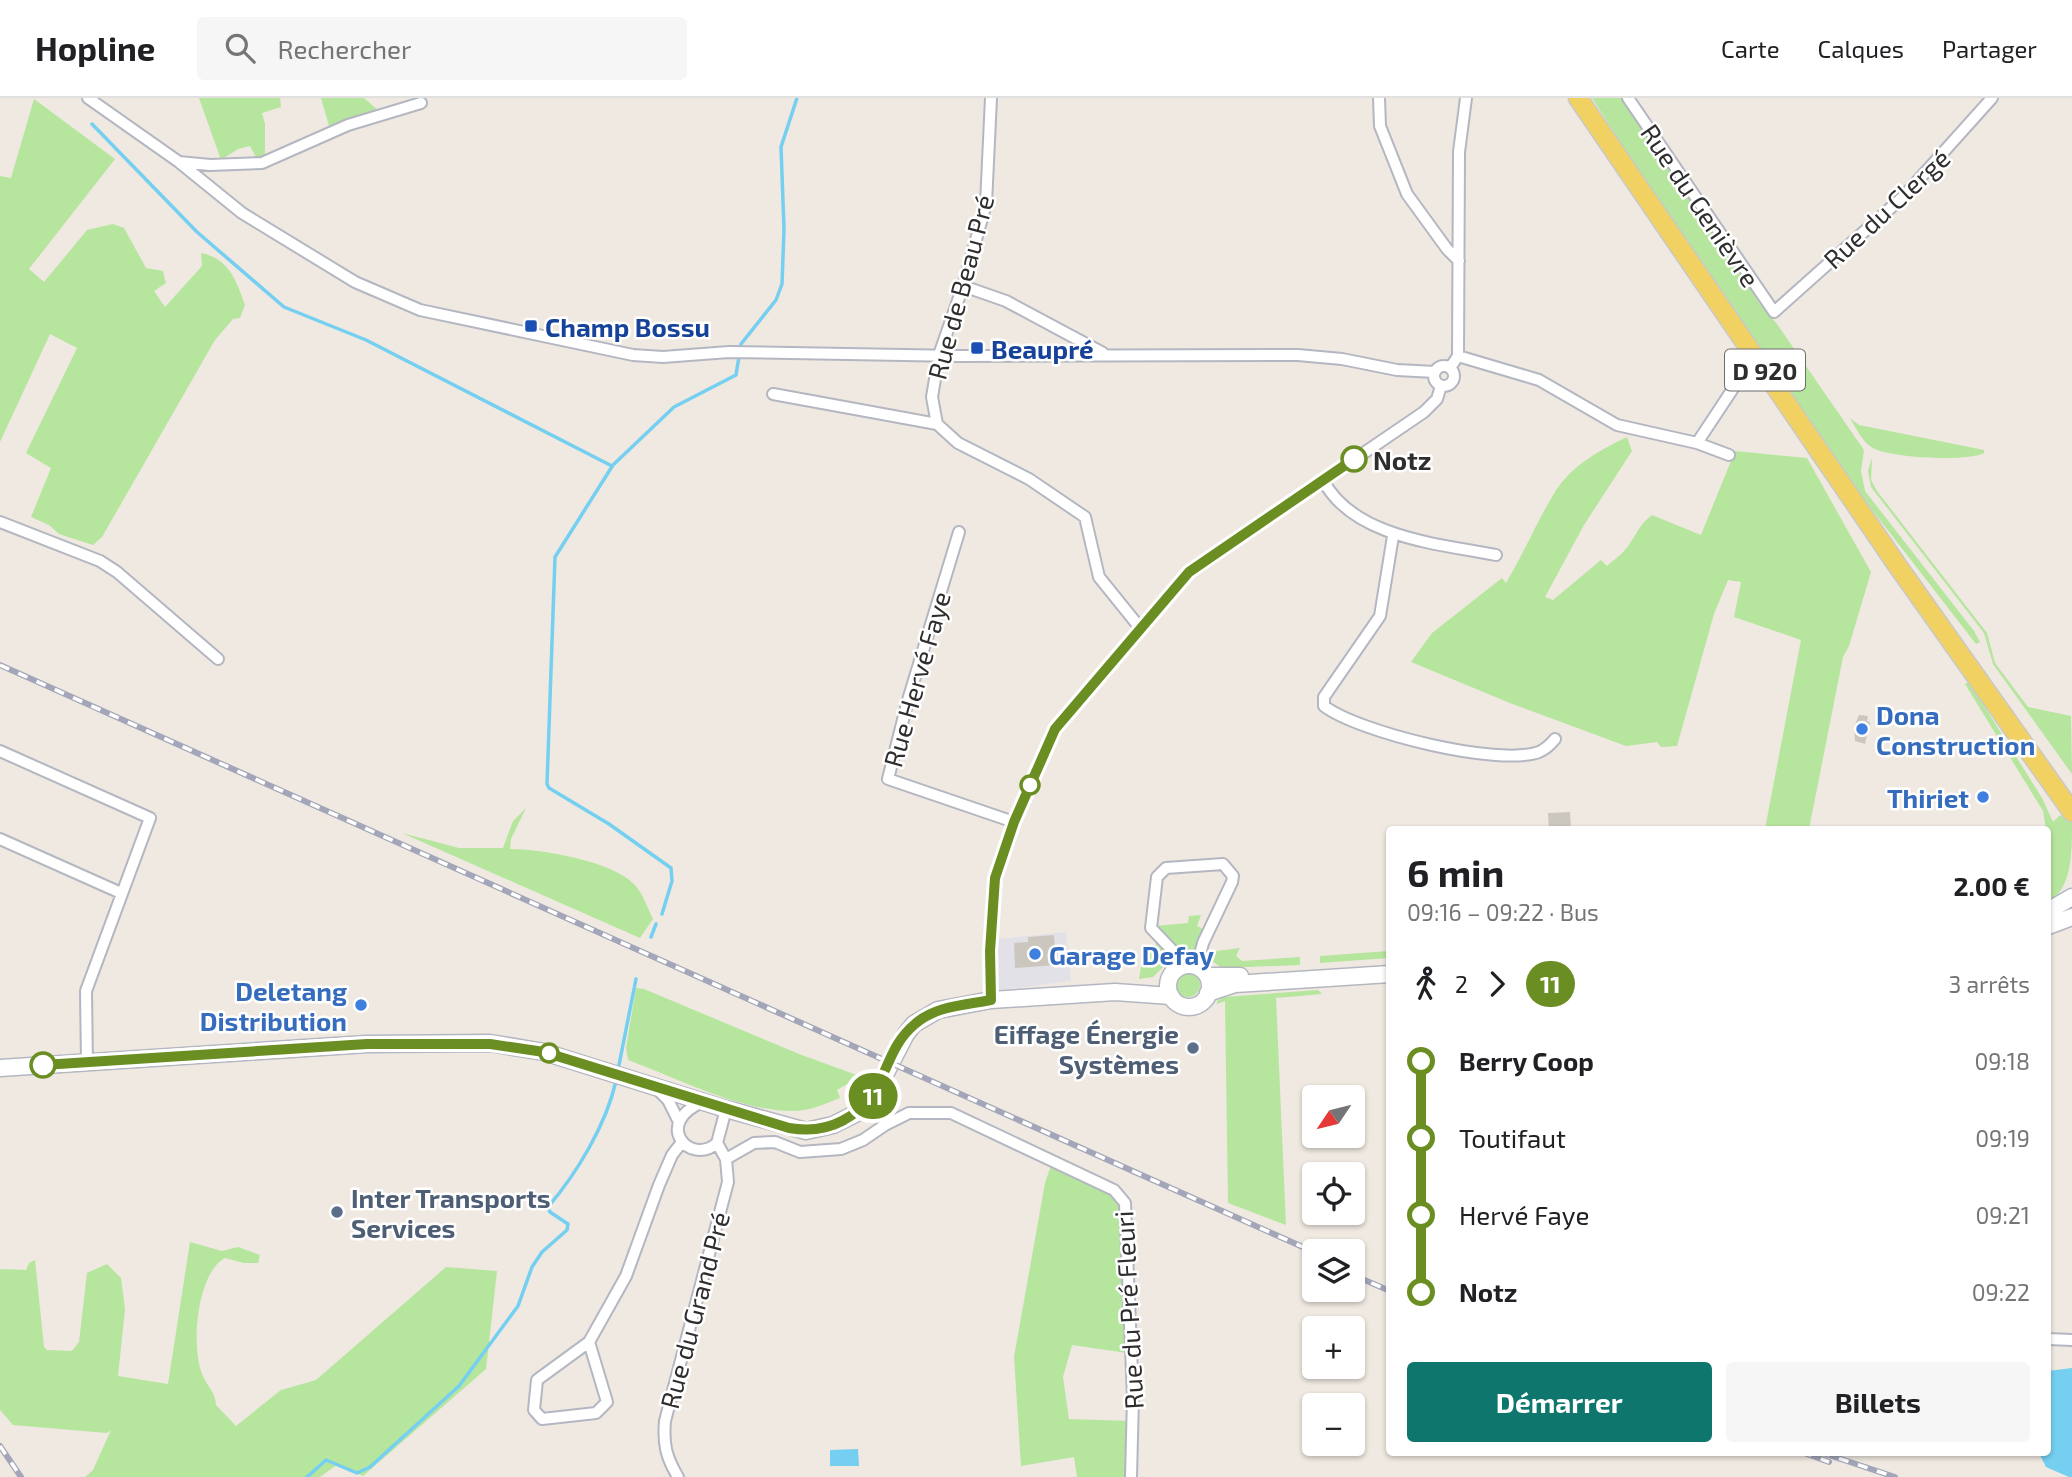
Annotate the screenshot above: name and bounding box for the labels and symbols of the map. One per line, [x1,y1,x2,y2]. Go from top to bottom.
street label: Rue du Genièvre [1635,118,1767,292]
street label: Rue du Clergé [1816,142,1956,274]
street label: Rue de Beau Pré [920,191,1000,383]
place label: Champ Bossu [545,311,710,342]
marker: Champ Bossu [523,318,539,334]
place label: Beaupré [991,333,1094,364]
marker: Beaupré [969,340,985,356]
road number: D 920 [1725,349,1805,390]
place label: Notz [1373,444,1431,475]
marker: Notz [1341,446,1367,472]
street label: Rue Hervé Faye [876,588,956,770]
place label: Dona Construction [1876,699,2035,760]
marker: Dona Construction [1854,721,1870,737]
unlabelled marker [1020,775,1040,795]
place label: Thiriet [1887,782,1969,813]
marker: Thiriet [1975,789,1991,805]
place label: Garage Defay [1049,939,1214,971]
marker: Garage Defay [1027,946,1043,962]
place label: Deletang Distribution [200,975,347,1036]
marker: Deletang Distribution [353,997,369,1013]
place label: Eiffage Énergie Systèmes [994,1018,1179,1080]
marker: Eiffage Énergie Systèmes [1185,1040,1201,1056]
unlabelled marker [539,1043,559,1063]
unlabelled marker [30,1052,56,1078]
line badge: 11 [842,1073,904,1119]
north arrow [1302,1085,1365,1148]
place label: Inter Transports Services [351,1182,551,1243]
marker: Inter Transports Services [329,1204,345,1220]
street label: Rue du Grand Pré [653,1208,735,1412]
street label: Rue du Pré Fleuri [1107,1210,1149,1410]

